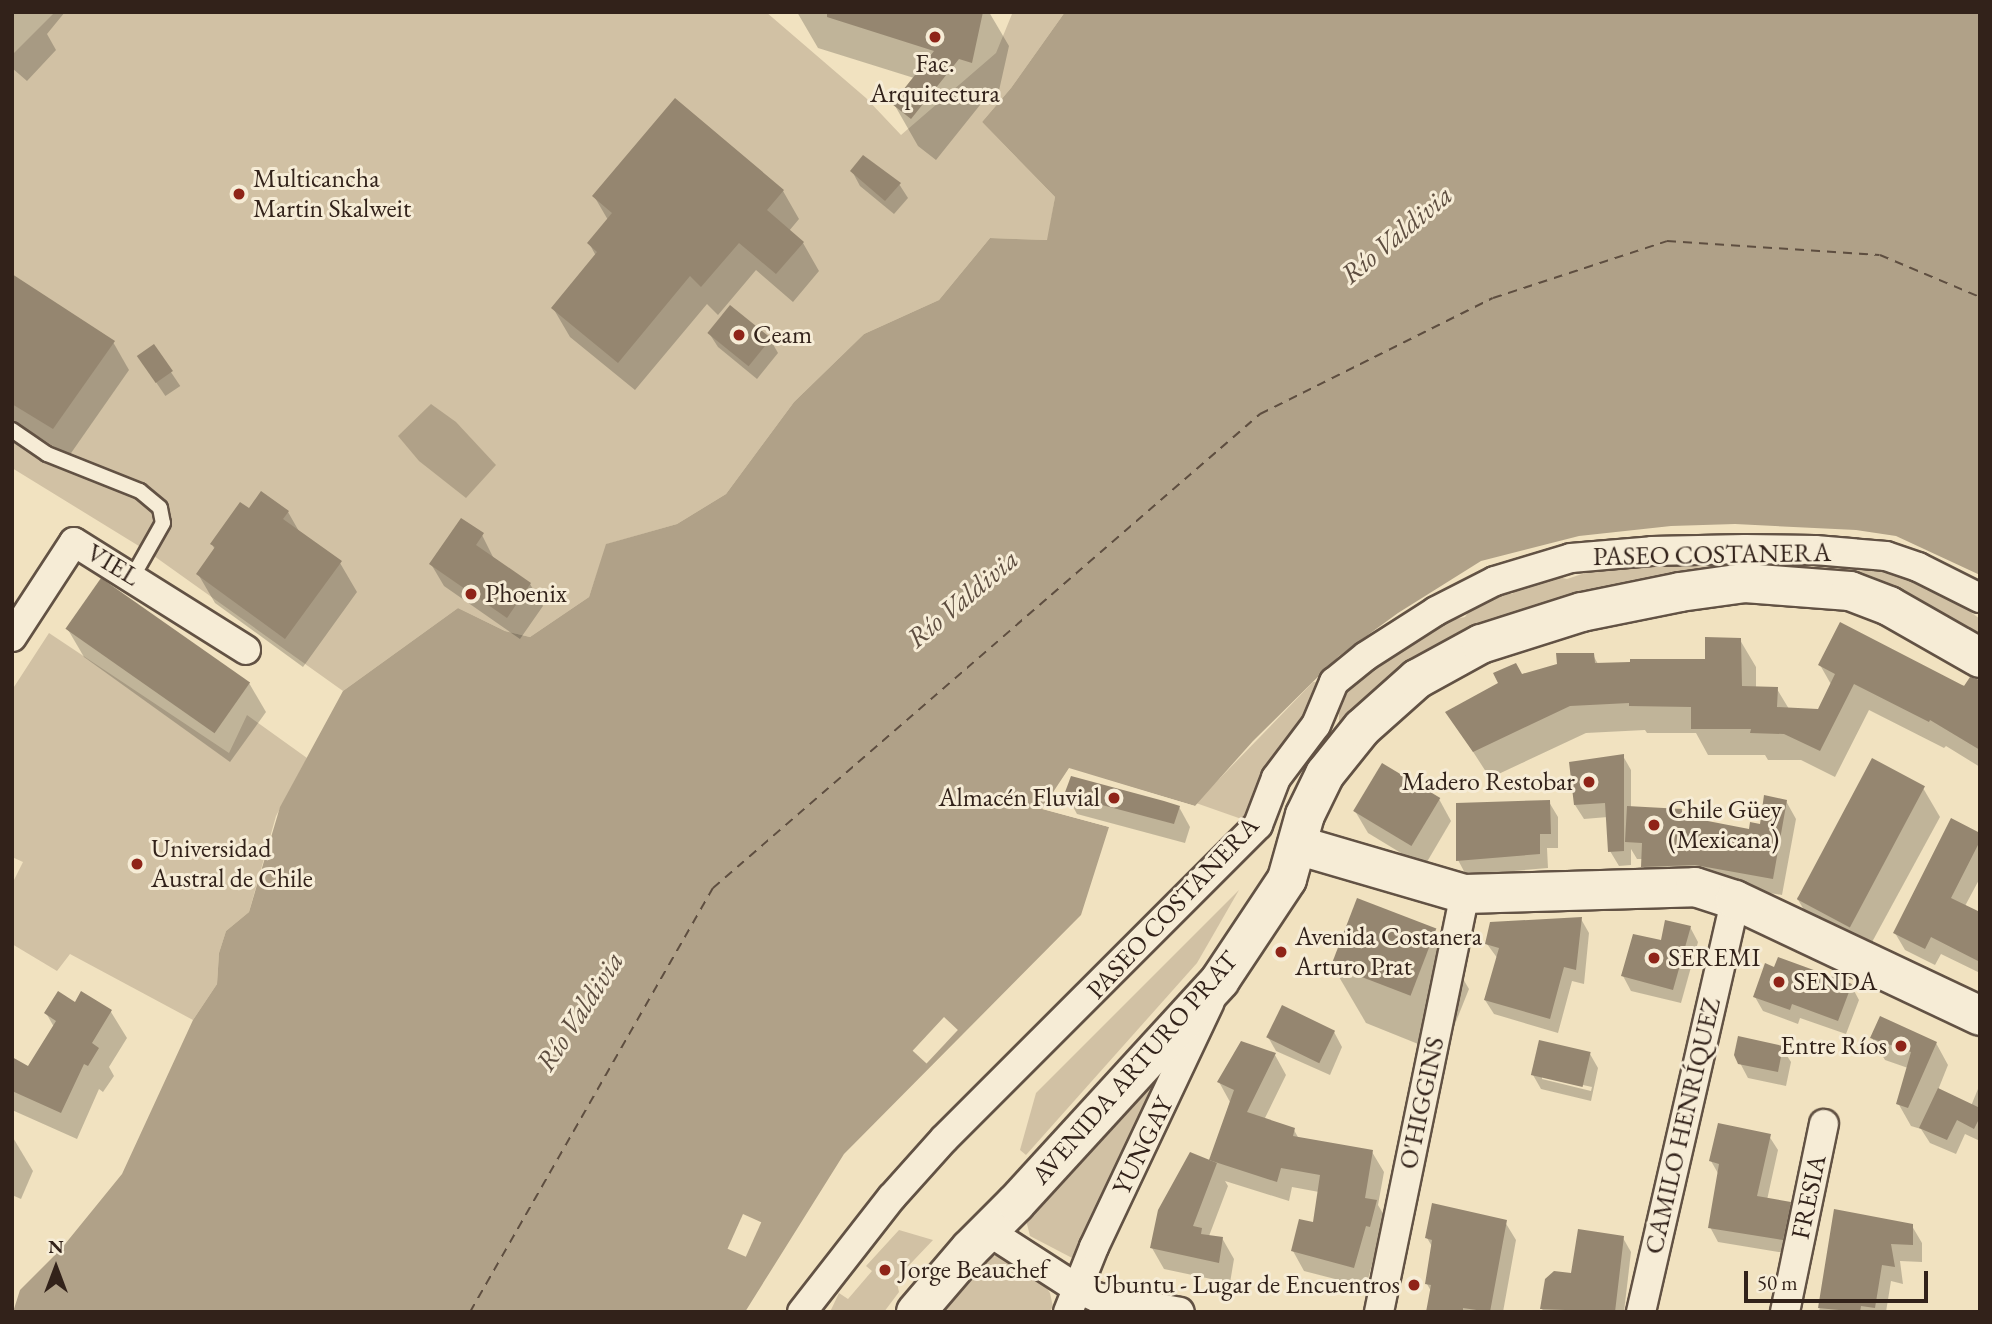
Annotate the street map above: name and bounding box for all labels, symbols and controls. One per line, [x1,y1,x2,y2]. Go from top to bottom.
marker: Fac. Arquitectura [927,29,943,45]
place label: Fac. Arquitectura [870,48,1000,110]
place label: Multicancha Martin Skalweit [253,163,411,224]
water label: Río Valdivia [1333,178,1459,290]
marker: Multicancha Martin Skalweit [231,186,247,202]
place label: Ceam [753,319,812,351]
marker: Ceam [731,327,747,343]
street label: VIEL [81,537,145,593]
street label: PASEO COSTANERA [1593,537,1831,573]
water label: Río Valdivia [899,542,1025,654]
place label: Phoenix [485,578,567,610]
marker: Phoenix [463,586,479,602]
place label: Madero Restobar [1402,766,1575,798]
marker: Madero Restobar [1581,774,1597,790]
place label: Almacén Fluvial [938,782,1100,814]
marker: Almacén Fluvial [1106,790,1122,806]
place label: Chile Güey (Mexicana) [1668,794,1782,856]
street label: PASEO COSTANERA [1080,810,1266,1006]
marker: Chile Güey (Mexicana) [1646,817,1662,833]
place label: Universidad Austral de Chile [151,833,313,894]
marker: Universidad Austral de Chile [129,856,145,872]
place label: Avenida Costanera Arturo Prat [1295,921,1482,982]
place label: SEREMI [1668,942,1760,974]
marker: Avenida Costanera Arturo Prat [1273,944,1289,960]
water label: Río Valdivia [528,945,630,1077]
street label: AVENIDA ARTURO PRAT [1025,945,1245,1191]
marker: SEREMI [1646,950,1662,966]
place label: SENDA [1793,966,1877,998]
marker: SENDA [1771,974,1787,990]
street label: CAMILO HENRÍQUEZ [1638,995,1728,1257]
place label: Entre Ríos [1780,1030,1887,1062]
street label: O'HIGGINS [1393,1034,1451,1172]
marker: Entre Ríos [1893,1038,1909,1054]
street label: YUNGAY [1106,1092,1180,1200]
street label: FRESIA [1785,1152,1833,1242]
north arrow [21,1233,91,1303]
text: N [48,1234,64,1259]
place label: Jorge Beauchef [899,1254,1048,1286]
scale bar [1747,1258,1931,1302]
marker: Jorge Beauchef [877,1262,893,1278]
place label: Ubuntu - Lugar de Encuentros [1093,1269,1400,1301]
text: 50 m [1757,1269,1798,1296]
marker: Ubuntu - Lugar de Encuentros [1406,1277,1422,1293]

